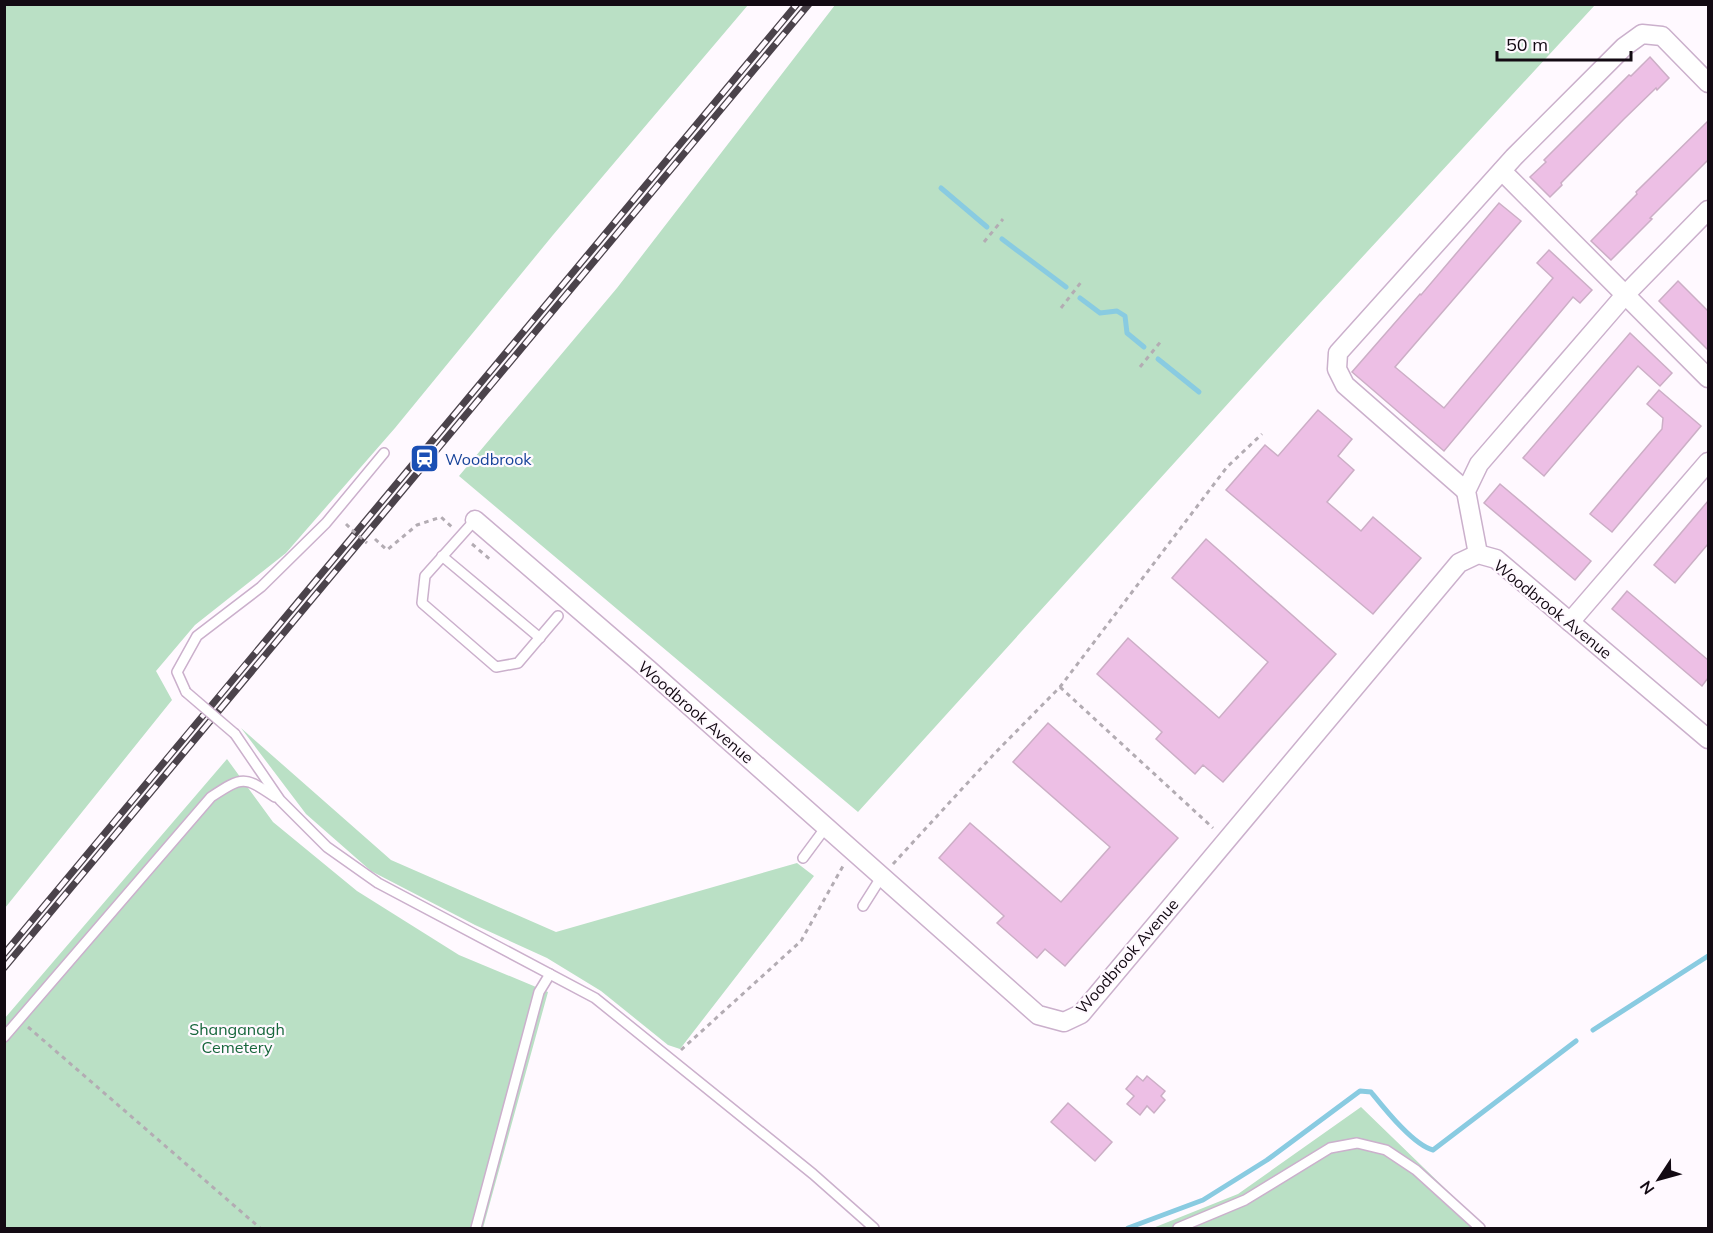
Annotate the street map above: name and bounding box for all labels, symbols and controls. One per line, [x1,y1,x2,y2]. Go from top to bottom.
scale bar [1497,24,1630,62]
text: 50 m [1506,33,1548,56]
station icon: Woodbrook [408,443,440,475]
place label: Woodbrook [445,449,532,469]
street label: Woodbrook Avenue [1490,555,1616,663]
street label: Woodbrook Avenue [634,656,758,768]
street label: Woodbrook Avenue [1071,894,1183,1018]
park label: Shanganagh Cemetery [189,1019,285,1057]
north arrow [1629,1149,1689,1209]
text: N [1635,1177,1659,1199]

